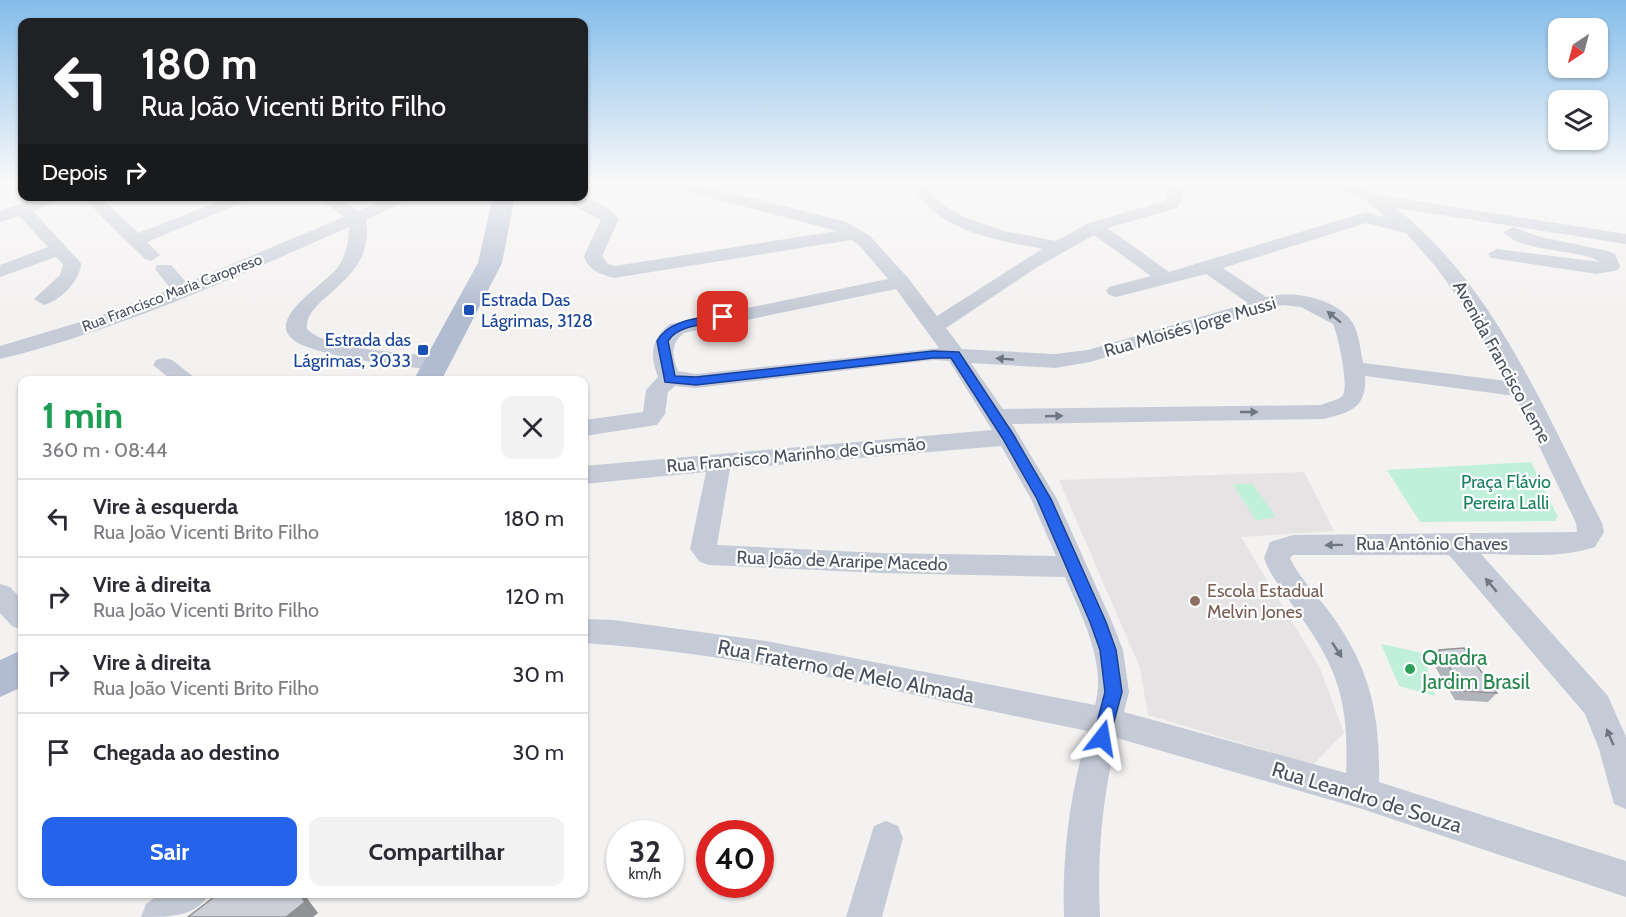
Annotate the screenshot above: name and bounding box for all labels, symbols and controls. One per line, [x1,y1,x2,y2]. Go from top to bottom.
north arrow [1548,18,1608,78]
map controls [1548,18,1608,150]
text: 180 m [141,38,257,90]
icon: left [42,42,120,120]
text: Rua João Vicenti Brito Filho [141,90,446,123]
button: layers [1548,90,1608,150]
icon: right [119,156,152,189]
text: Depois [42,159,107,186]
street label: Rua Francisco Maria Caropreso [79,250,265,336]
street label: Avenida Francisco Leme [1448,277,1556,447]
place label: Estrada Das Lágrimas, 3128 [481,289,593,332]
pin [697,291,748,342]
street label: Rua Mloisés Jorge Mussi [1101,292,1279,362]
icon: arrive [706,300,739,333]
marker: Estrada Das Lágrimas, 3128 [462,303,476,317]
one-way arrow [1326,311,1342,324]
place label: Estrada das Lágrimas, 3033 [293,329,411,372]
marker: Estrada das Lágrimas, 3033 [416,343,430,357]
one-way arrow [995,354,1014,363]
text: 1 min [42,393,123,437]
button: close [501,396,564,459]
one-way arrow [1240,407,1259,417]
one-way arrow [1045,411,1064,420]
street label: Rua Francisco Marinho de Gusmão [666,433,927,477]
text: 360 m · 08:44 [42,438,167,462]
park label: Praça Flávio Pereira Lalli [1461,471,1551,514]
text: Vire à esquerda [93,493,238,520]
icon: left [42,502,75,535]
text: 180 m [504,505,564,532]
text: Rua João Vicenti Brito Filho [93,520,319,544]
street label: Rua Antônio Chaves [1356,533,1508,555]
one-way arrow [1324,540,1343,549]
street label: Rua João de Araripe Macedo [736,546,948,576]
text: Vire à direita [93,571,211,598]
one-way arrow [1484,577,1497,593]
icon: right [42,580,75,613]
place label: Escola Estadual Melvin Jones [1207,580,1324,623]
text: 120 m [506,583,564,610]
marker: Escola Estadual Melvin Jones [1188,594,1202,608]
text: Rua João Vicenti Brito Filho [93,598,319,622]
street label: Rua Fraterno de Melo Almada [716,634,976,708]
one-way arrow [1331,641,1342,658]
place label: Quadra Jardim Brasil [1421,645,1530,694]
text: Vire à direita [93,649,211,676]
icon: right [42,658,75,691]
text: 30 m [512,661,564,688]
marker: Quadra Jardim Brasil [1403,662,1417,676]
text: Rua João Vicenti Brito Filho [93,676,319,700]
position arrow [1070,706,1134,770]
one-way arrow [1605,727,1615,745]
icon: arrive [42,736,75,769]
text: Chegada ao destino [93,739,279,766]
text: 30 m [512,739,564,766]
street label: Rua Leandro de Souza [1269,756,1465,838]
button: Sair [42,817,297,886]
button: Compartilhar [309,817,564,886]
speed limit sign: 40 [696,820,774,898]
text: 32 [629,833,661,870]
text: km/h [629,865,661,883]

